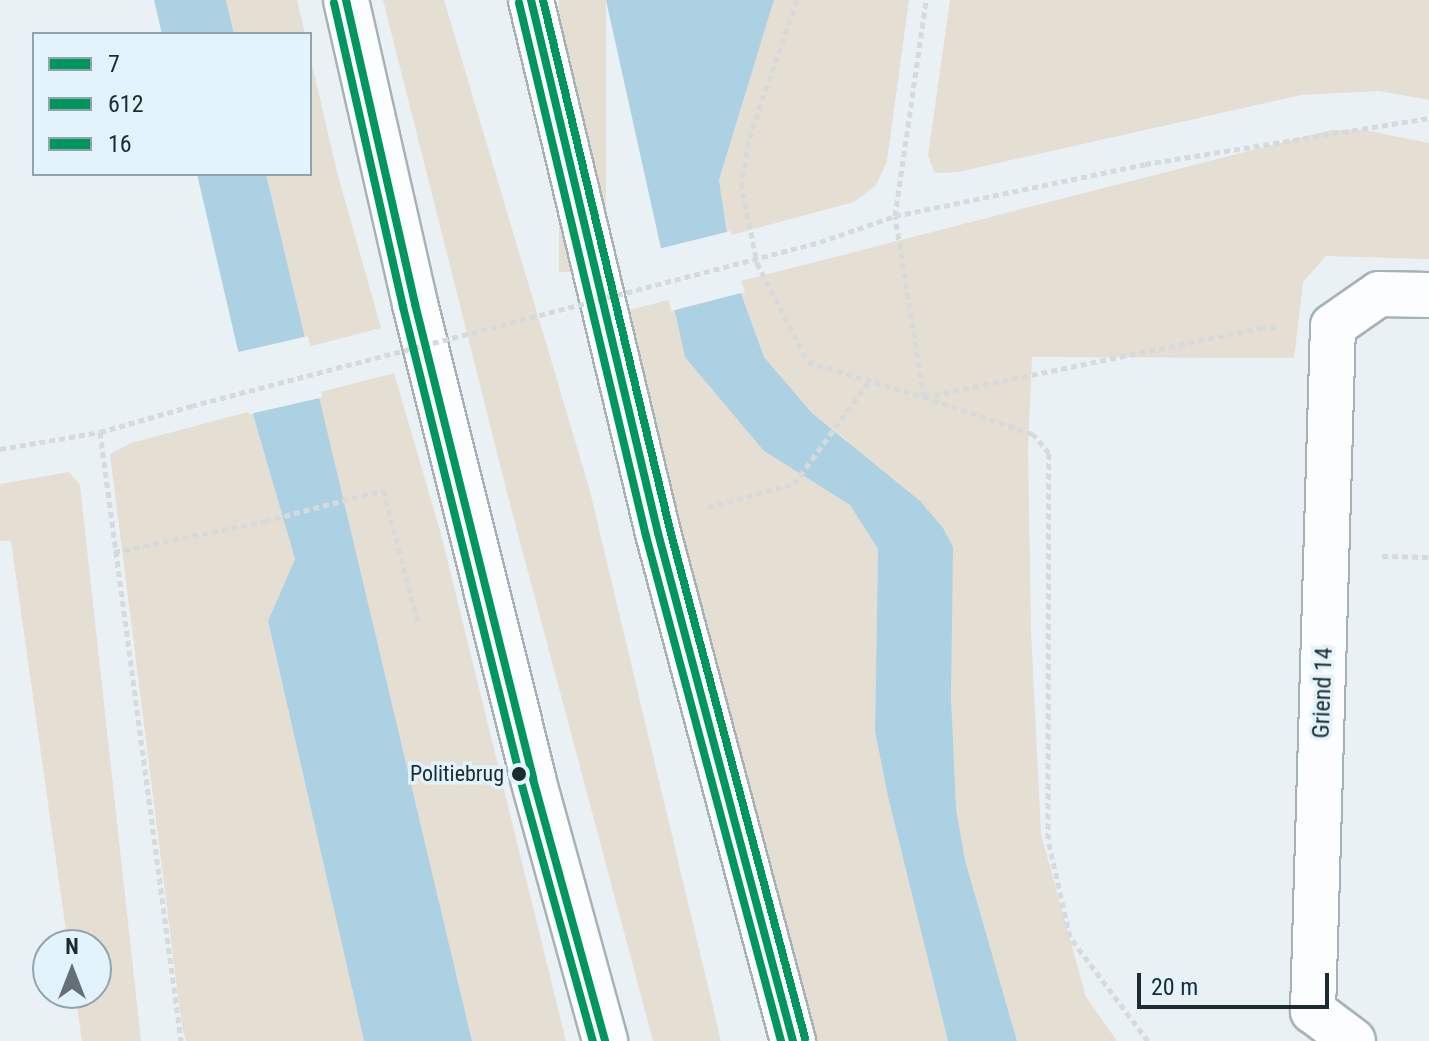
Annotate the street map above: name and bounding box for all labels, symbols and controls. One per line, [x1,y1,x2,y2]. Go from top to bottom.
legend [32,32,312,176]
text: 7 [108,50,120,78]
text: 612 [108,90,144,118]
text: 16 [108,130,132,158]
street label: Griend 14 [1307,647,1339,739]
place label: Politiebrug [410,761,504,787]
marker: Politiebrug [511,766,527,782]
north arrow [32,929,112,1009]
text: N [65,934,79,959]
scale bar [1141,957,1333,1007]
text: 20 m [1151,973,1198,1001]

